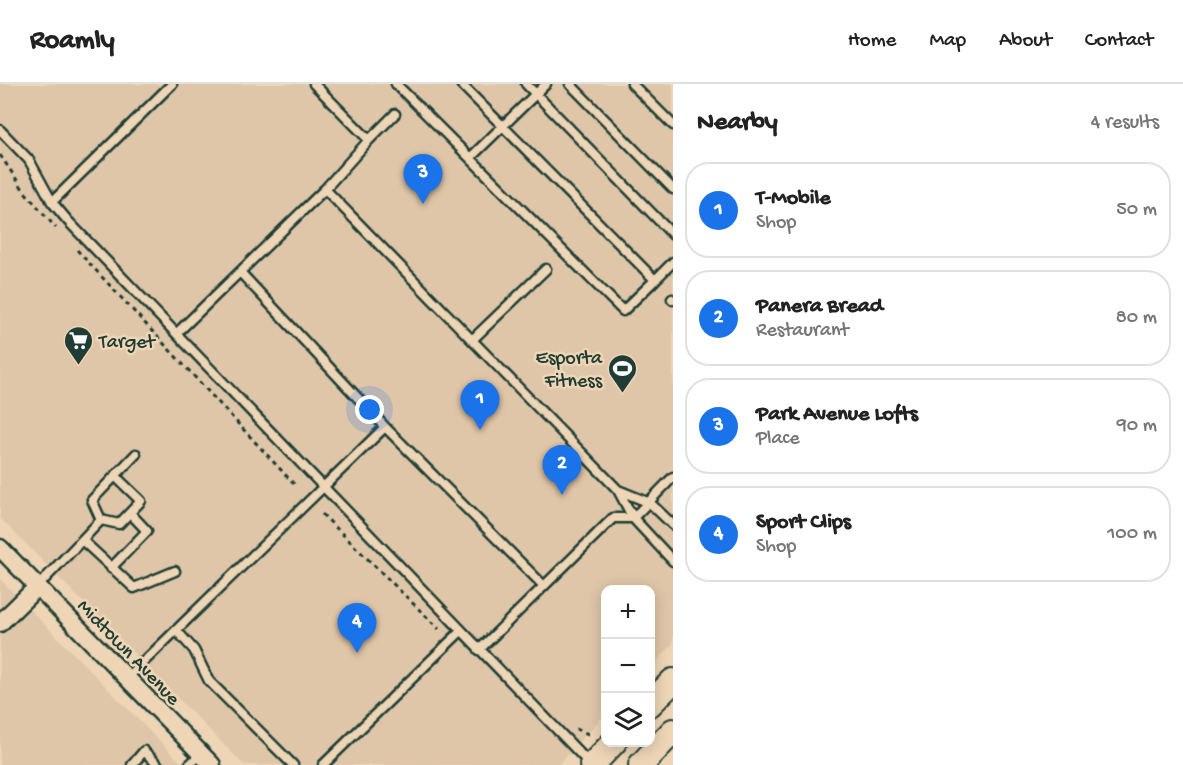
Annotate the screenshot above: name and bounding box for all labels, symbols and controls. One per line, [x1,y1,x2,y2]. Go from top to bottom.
text: Roamly [30,25,115,58]
text: Home [848,29,896,54]
text: Map [929,29,966,54]
text: About [999,29,1052,54]
text: Contact [1085,29,1153,54]
text: Nearby [697,108,778,139]
text: 4 results [1091,112,1159,135]
pin: 3 [404,154,442,204]
text: T-Mobile [756,186,831,212]
text: 1 [714,199,723,222]
text: 50 m [1116,199,1157,222]
text: Shop [756,212,796,235]
text: Panera Bread [756,294,883,320]
text: 2 [714,307,723,330]
text: 80 m [1116,307,1157,330]
text: Restaurant [756,320,849,343]
supermarket icon: Target [62,324,94,366]
place label: Target [98,332,157,355]
place label: Esporta Fitness [536,348,603,394]
sports icon: Esporta Fitness [607,352,639,394]
pin: 1 [460,380,500,430]
your location [355,395,384,424]
text: Park Avenue Lofts [756,402,918,428]
text: 3 [713,415,724,438]
text: 90 m [1117,415,1157,438]
text: Place [756,428,800,451]
pin: 2 [542,446,582,495]
text: Sport Clips [756,510,851,536]
text: 4 [714,523,723,546]
text: 100 m [1107,523,1157,546]
text: Shop [756,536,796,559]
map controls [601,585,655,747]
button: + [601,585,655,639]
street label: Midtown Avenue [71,596,184,712]
pin: 4 [338,604,376,653]
button: − [601,639,655,693]
button: layers [601,693,655,747]

